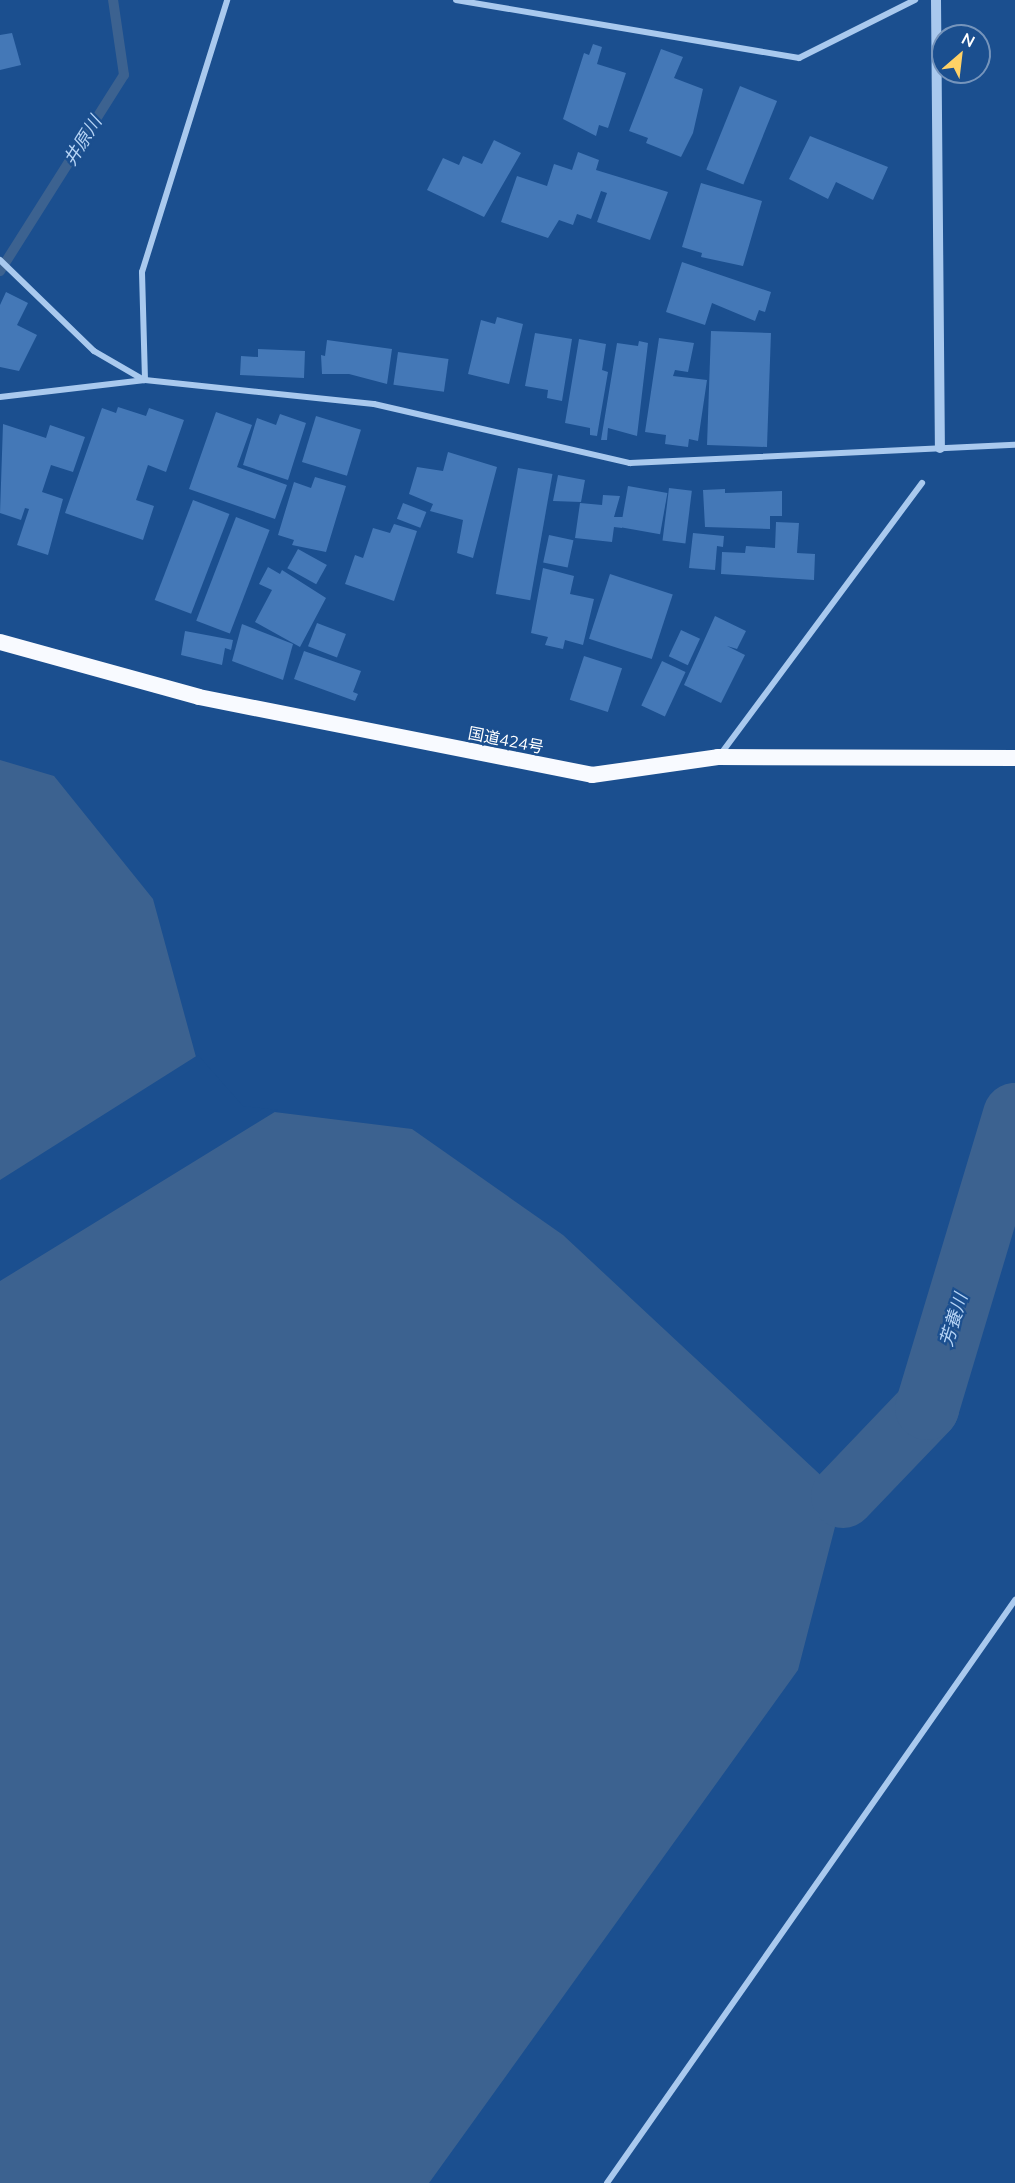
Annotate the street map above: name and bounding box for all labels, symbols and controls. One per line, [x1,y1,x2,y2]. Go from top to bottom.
north arrow [931,24,991,84]
text: N [958,28,979,52]
water label: 井原川 [60,112,106,170]
street label: 国道424号 [466,723,546,757]
water label: 芳養川 [936,1291,972,1349]

